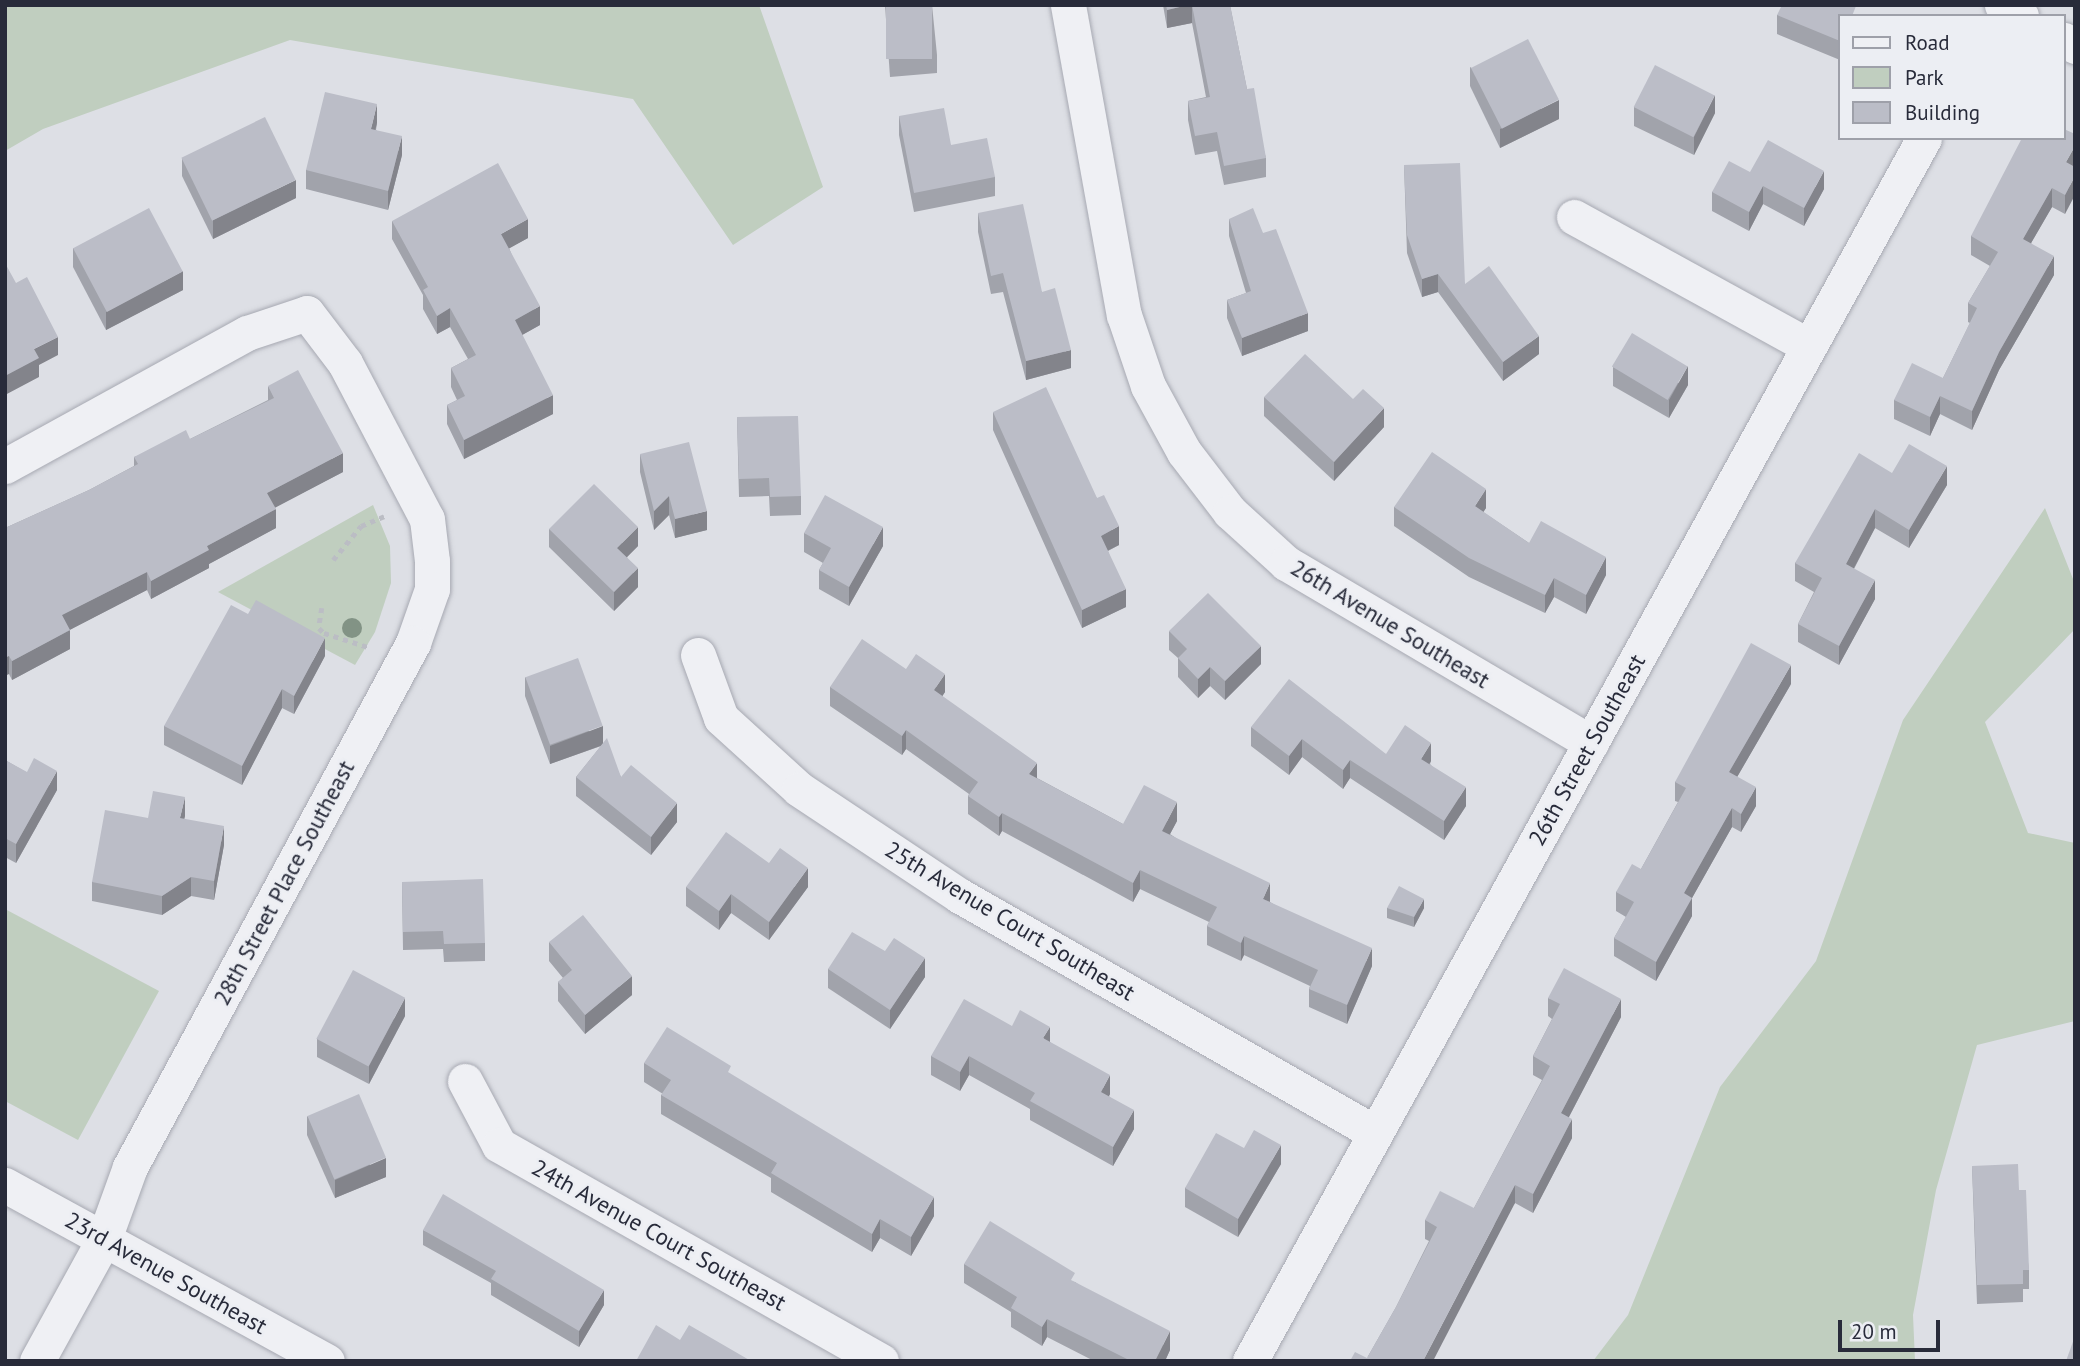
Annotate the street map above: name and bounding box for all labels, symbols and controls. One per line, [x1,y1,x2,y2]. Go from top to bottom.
legend [1839,14,2066,140]
text: Road [1905,29,1949,56]
text: Park [1905,64,1944,91]
text: Building [1905,99,1980,126]
street label: 26th Avenue Southeast [1285,554,1495,694]
street label: 26th Street Southeast [1523,650,1651,850]
street label: 28th Street Place Southeast [208,756,360,1010]
street label: 25th Avenue Court Southeast [880,835,1140,1007]
street label: 24th Avenue Court Southeast [527,1153,791,1317]
street label: 23rd Avenue Southeast [60,1206,272,1340]
scale bar [1842,1306,1944,1350]
text: 20 m [1851,1318,1897,1345]

